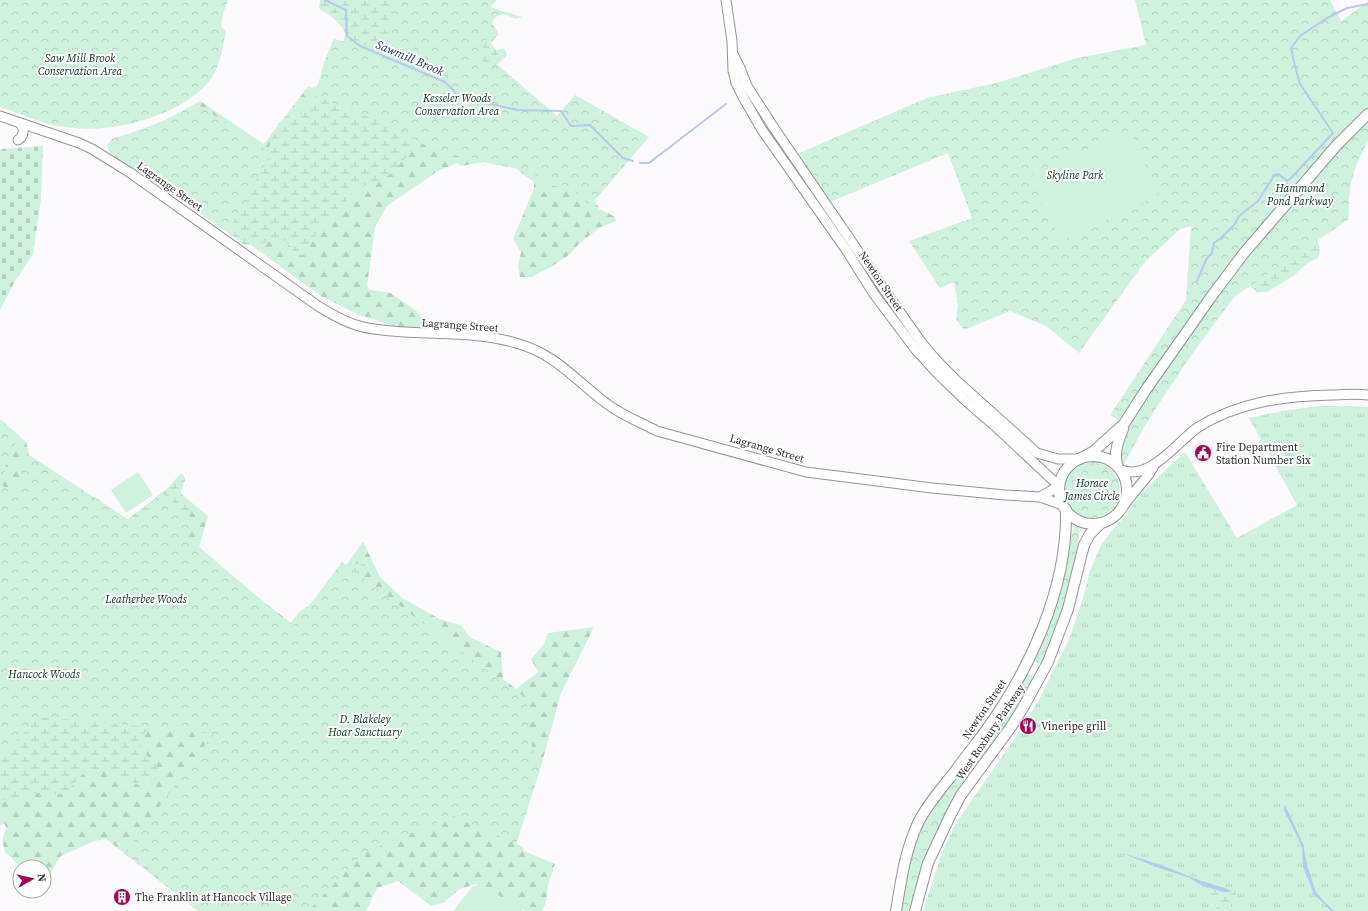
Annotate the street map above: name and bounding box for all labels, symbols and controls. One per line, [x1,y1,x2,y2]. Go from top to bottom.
water label: Sawmill Brook [373,36,447,80]
park label: Saw Mill Brook Conservation Area [38,51,122,79]
park label: Kesseler Woods Conservation Area [415,91,499,119]
street label: Lagrange Street [134,158,206,215]
park label: Skyline Park [1047,168,1104,183]
park label: Hammond Pond Parkway [1266,181,1334,209]
street label: Newton Street [855,248,906,315]
street label: Lagrange Street [421,315,499,336]
street label: Lagrange Street [728,431,806,466]
place label: Fire Department Station Number Six [1216,440,1311,468]
public building icon: Fire Department Station Number Six [1193,443,1213,463]
park label: Horace James Circle [1062,476,1120,504]
park label: Leatherbee Woods [104,592,187,607]
park label: Hancock Woods [7,667,80,682]
street label: Newton Street [959,676,1010,742]
street label: West Roxbury Parkway [953,681,1028,783]
park label: D. Blakeley Hoar Sanctuary [327,712,402,740]
restaurant icon: Vineripe grill [1018,716,1038,736]
place label: Vineripe grill [1041,719,1106,734]
north arrow [12,859,52,899]
text: N [33,873,49,883]
building icon: The Franklin at Hancock Village [112,887,132,907]
place label: The Franklin at Hancock Village [135,890,292,905]

